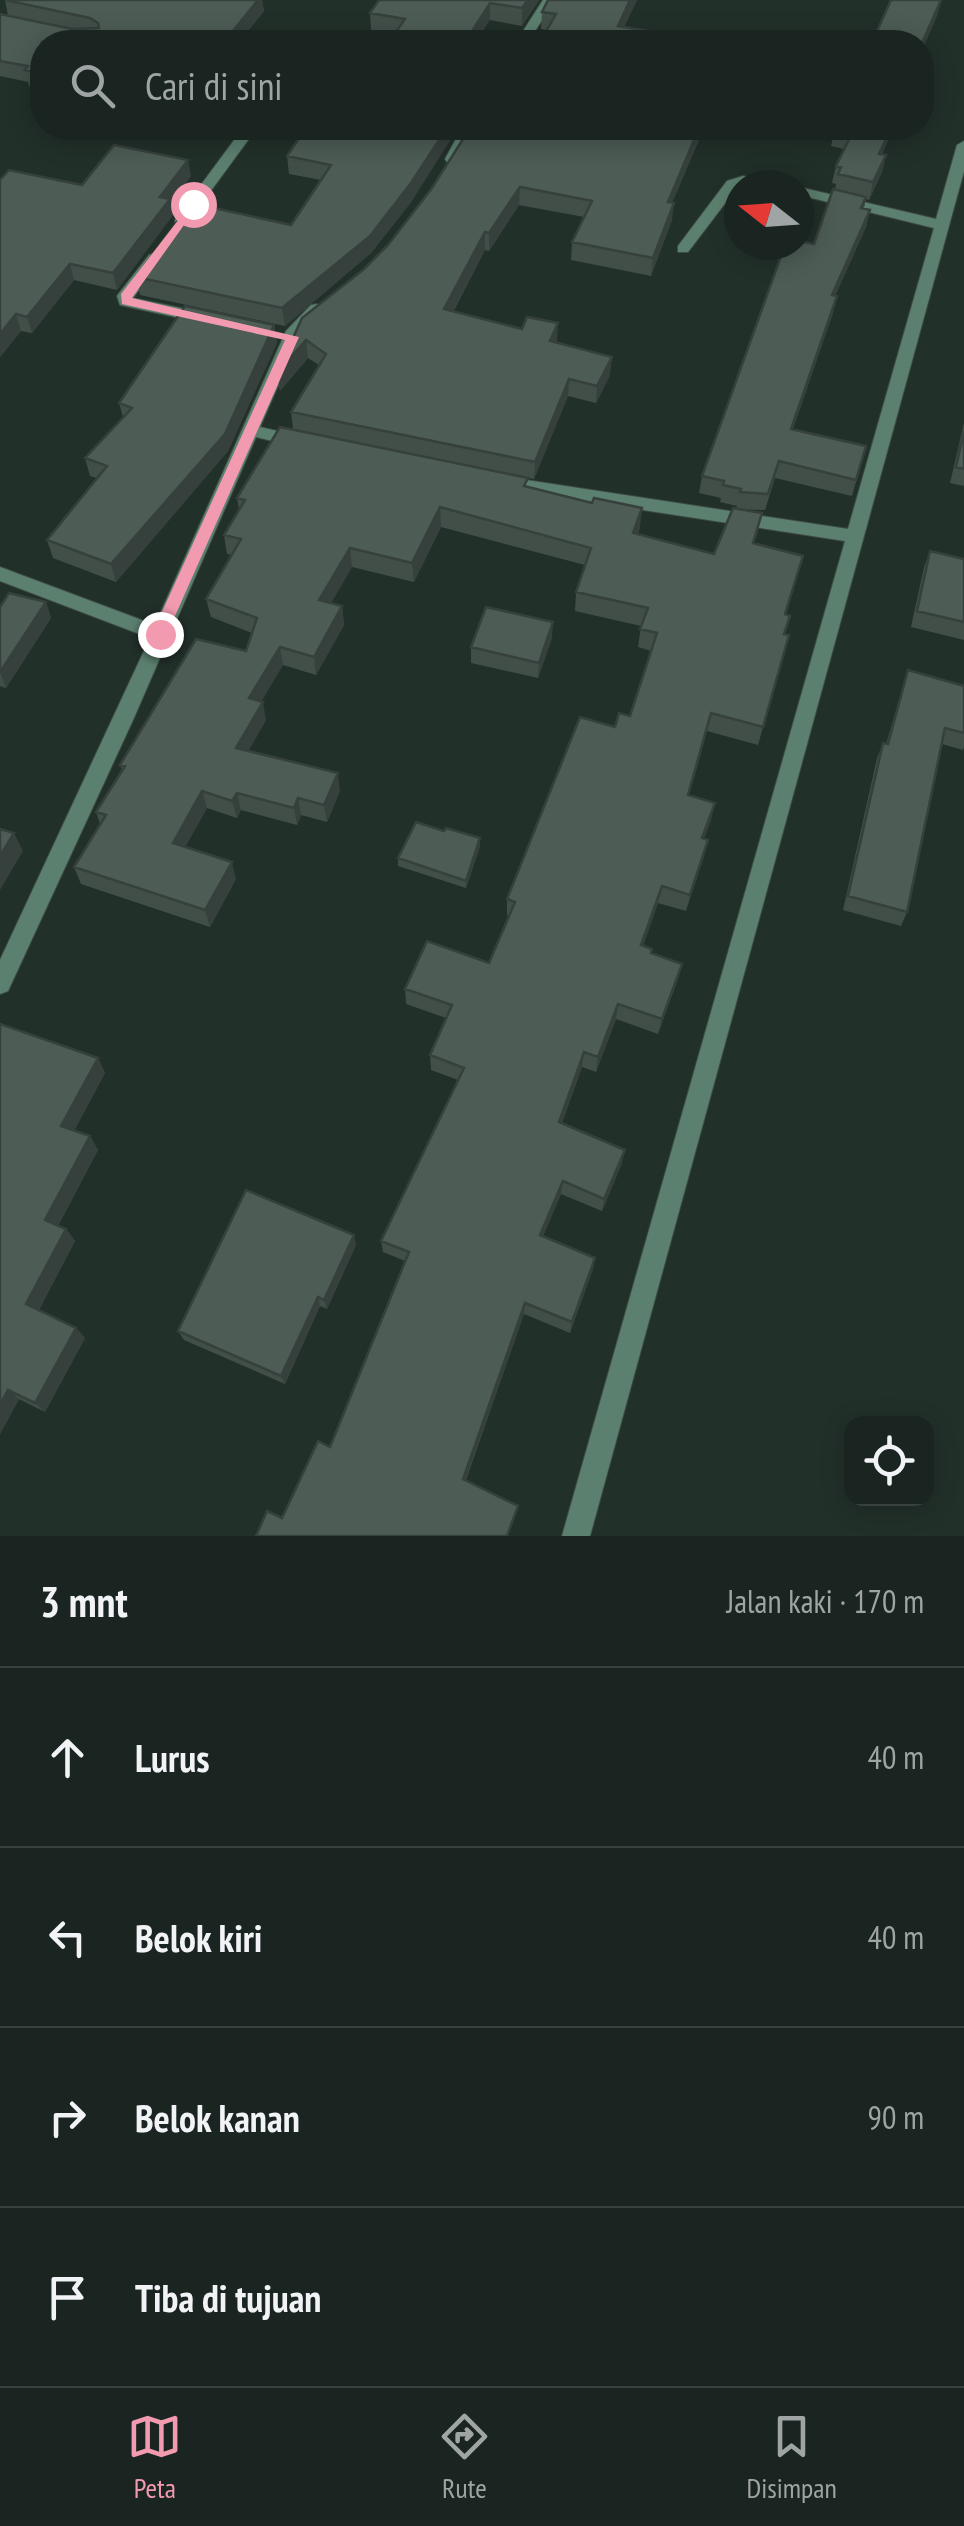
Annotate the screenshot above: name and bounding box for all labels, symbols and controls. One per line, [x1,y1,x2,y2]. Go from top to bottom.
search box [30,30,934,140]
icon: search [65,58,120,113]
text: Cari di sini [145,61,283,110]
north arrow [724,170,814,260]
route start [171,182,217,228]
route end [138,612,184,658]
map controls [844,1416,934,1506]
button: locate [844,1416,934,1506]
text: 3 mnt [40,1574,128,1629]
text: Jalan kaki · 170 m [727,1580,924,1622]
icon: ahead [40,1730,95,1785]
text: Lurus [135,1733,209,1782]
text: 40 m [868,1736,924,1778]
icon: left [40,1910,95,1965]
text: Belok kiri [135,1913,262,1962]
text: 40 m [868,1916,924,1958]
icon: right [40,2090,95,2145]
text: Belok kanan [135,2093,300,2142]
text: 90 m [868,2096,924,2138]
icon: arrive [40,2270,95,2325]
text: Tiba di tujuan [135,2273,321,2322]
tab: Peta [127,2409,182,2506]
tab: Rute [437,2409,492,2506]
tab: Disimpan [746,2409,837,2506]

